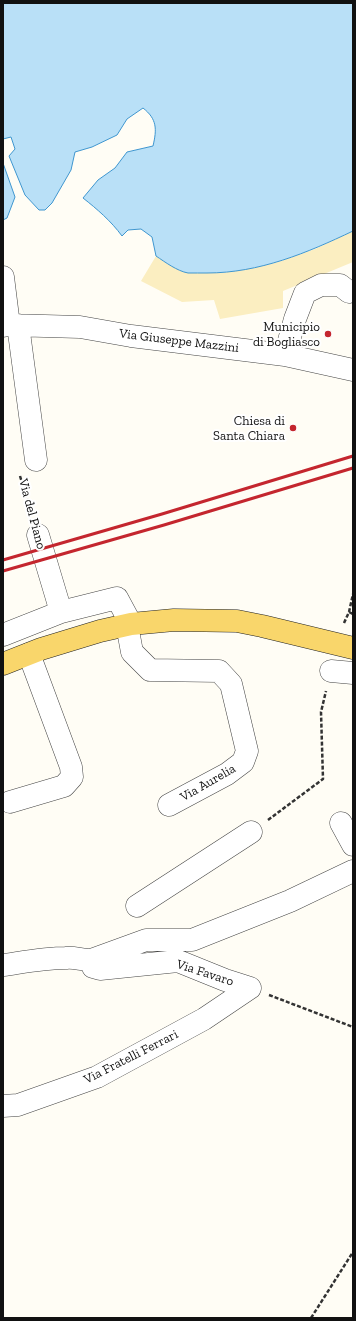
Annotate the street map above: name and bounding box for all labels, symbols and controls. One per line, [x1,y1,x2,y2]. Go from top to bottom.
place label: Municipio di Bogliasco [253,319,320,350]
street label: Via Giuseppe Mazzini [118,326,240,356]
marker: Municipio di Bogliasco [323,329,333,339]
place label: Chiesa di Santa Chiara [213,413,285,444]
marker: Chiesa di Santa Chiara [288,423,298,433]
street label: Via del Piano [15,477,49,551]
street label: Via Aurelia [177,761,239,805]
street label: Via Favaro [174,956,236,990]
street label: Via Fratelli Ferrari [81,1026,181,1088]

